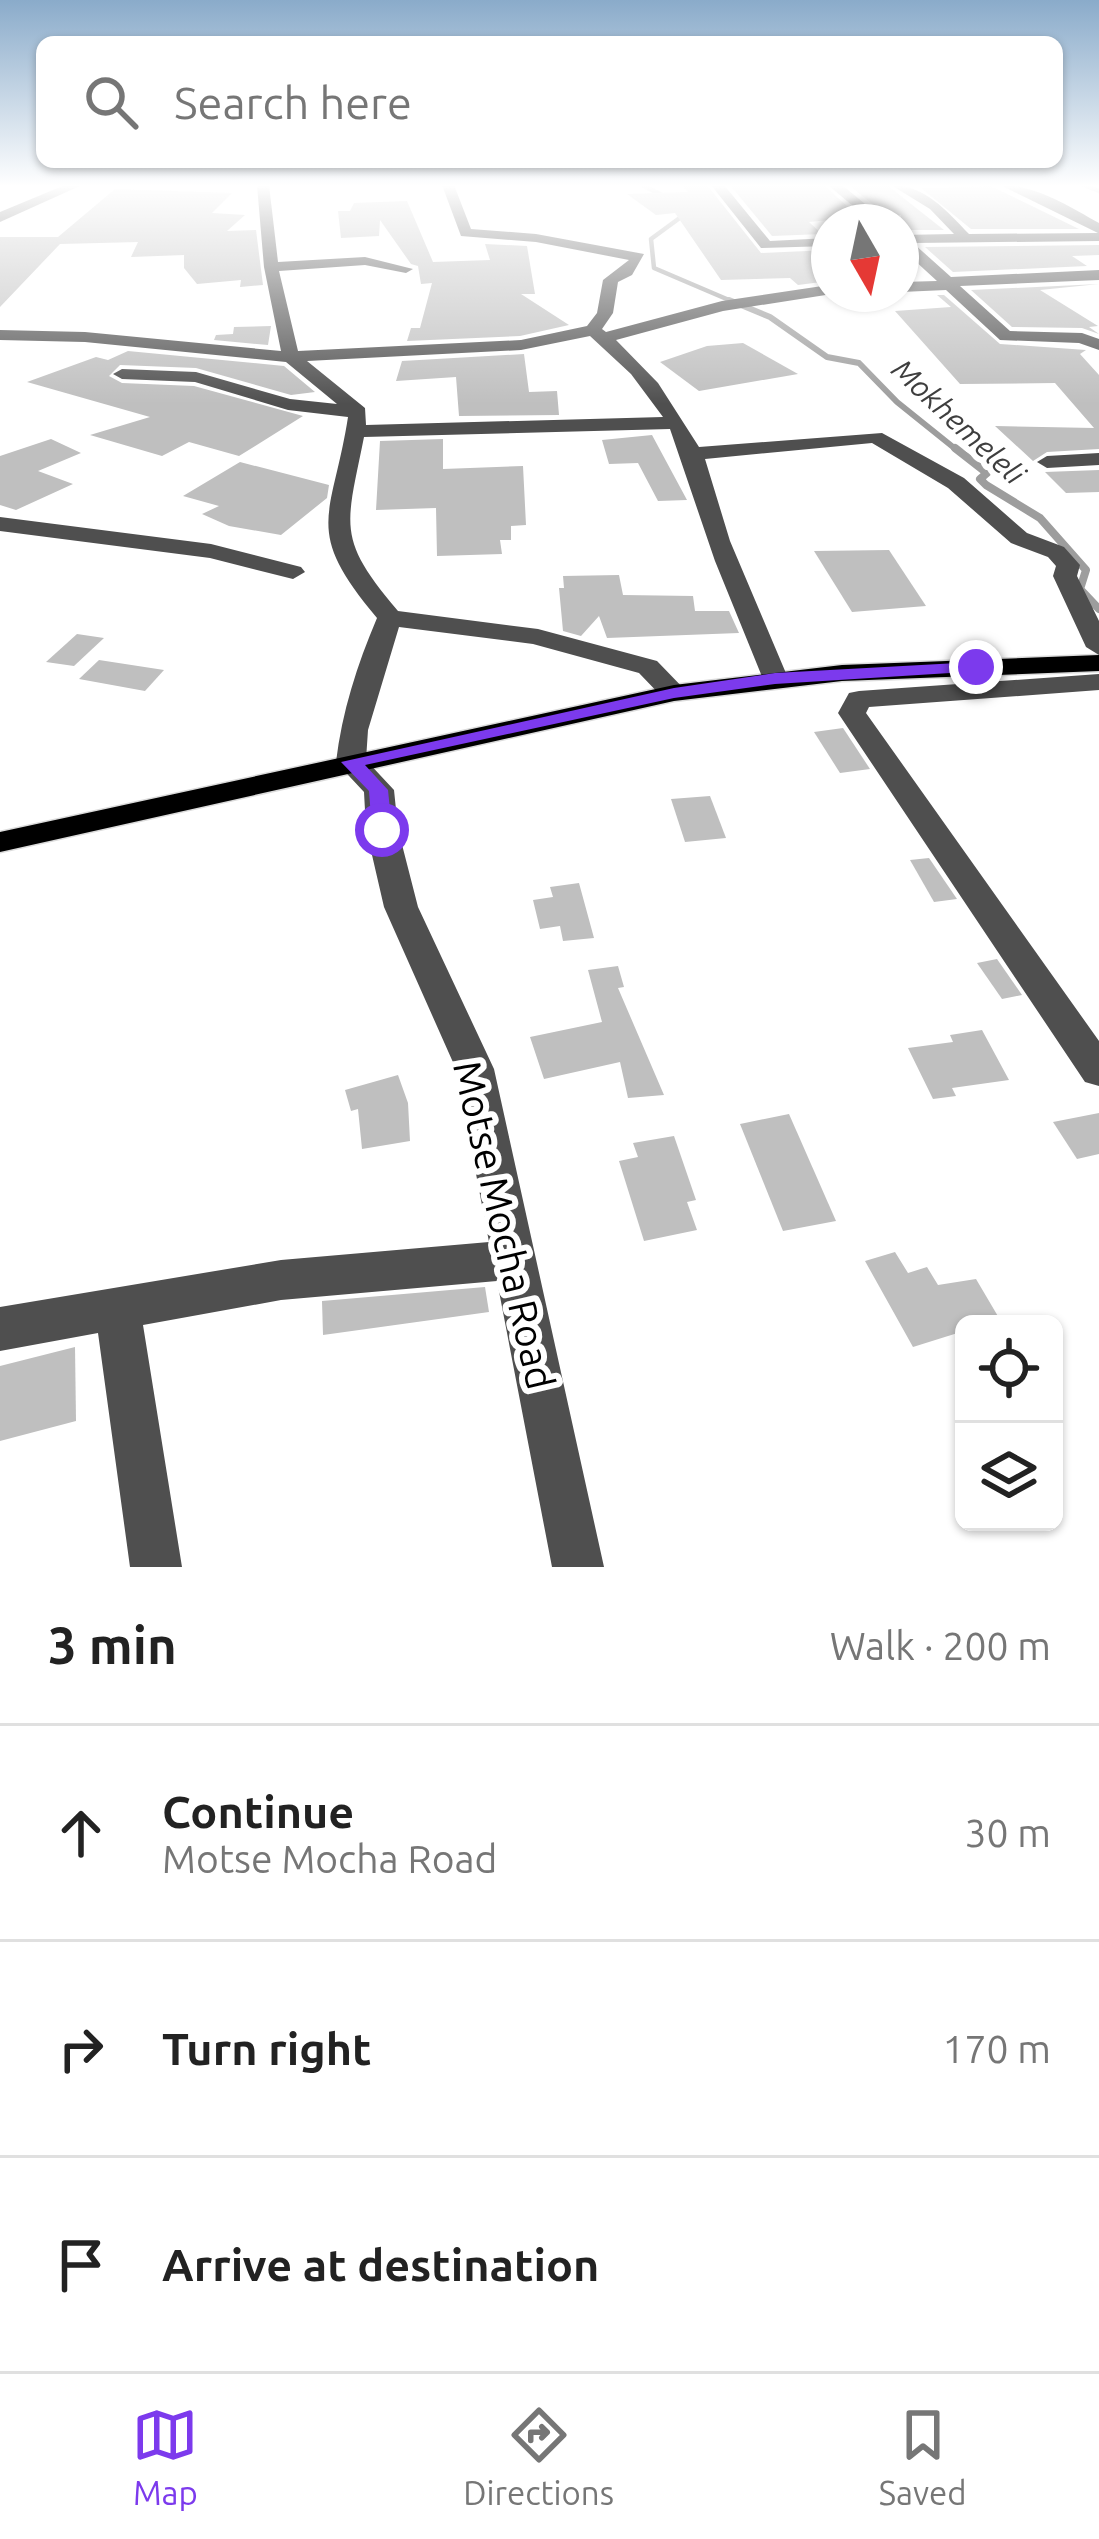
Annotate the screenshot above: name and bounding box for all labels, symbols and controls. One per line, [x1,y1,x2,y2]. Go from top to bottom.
search box [36,36,1063,168]
icon: search [78,69,144,135]
text: Search here [174,77,412,128]
north arrow [811,204,919,312]
water label: Mokhemeleli [886,351,1033,492]
route end [949,640,1003,694]
route start [355,803,409,857]
street label: Motse Mocha Road [446,1057,563,1393]
map controls [955,1315,1063,1531]
button: locate [955,1315,1063,1423]
button: layers [955,1423,1063,1531]
text: 3 min [48,1616,177,1674]
text: Walk · 200 m [830,1624,1051,1667]
text: Continue [162,1786,354,1837]
icon: ahead [48,1800,114,1866]
text: 30 m [964,1811,1051,1854]
text: Motse Mocha Road [162,1837,497,1880]
icon: right [48,2016,114,2082]
text: Turn right [162,2023,371,2074]
text: 170 m [942,2027,1051,2070]
icon: arrive [48,2232,114,2298]
text: Arrive at destination [162,2239,599,2290]
tab: Map [132,2402,198,2511]
tab: Directions [463,2402,614,2511]
tab: Saved [879,2402,967,2511]

